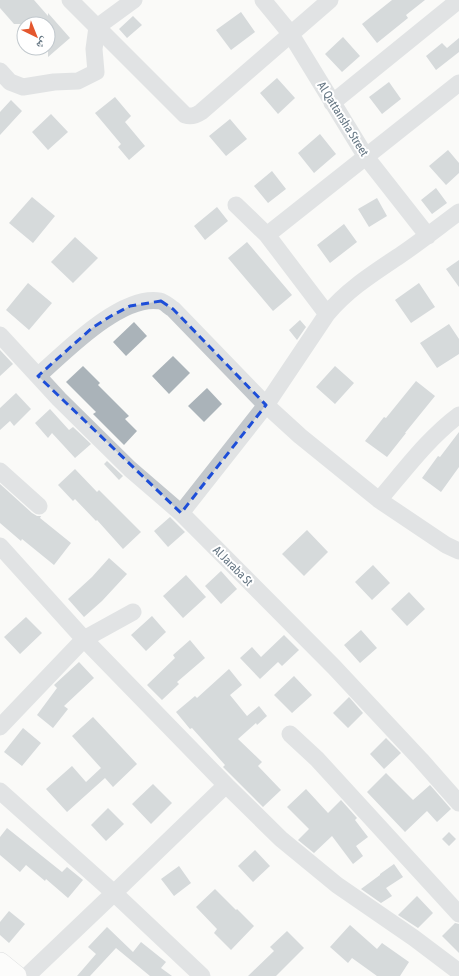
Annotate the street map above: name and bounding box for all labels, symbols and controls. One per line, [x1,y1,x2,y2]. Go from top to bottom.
north arrow [16,16,56,56]
text: ش [33,33,51,52]
street label: Al Qattansha Street [314,79,372,159]
street label: Al Jaraba St [210,543,256,589]

